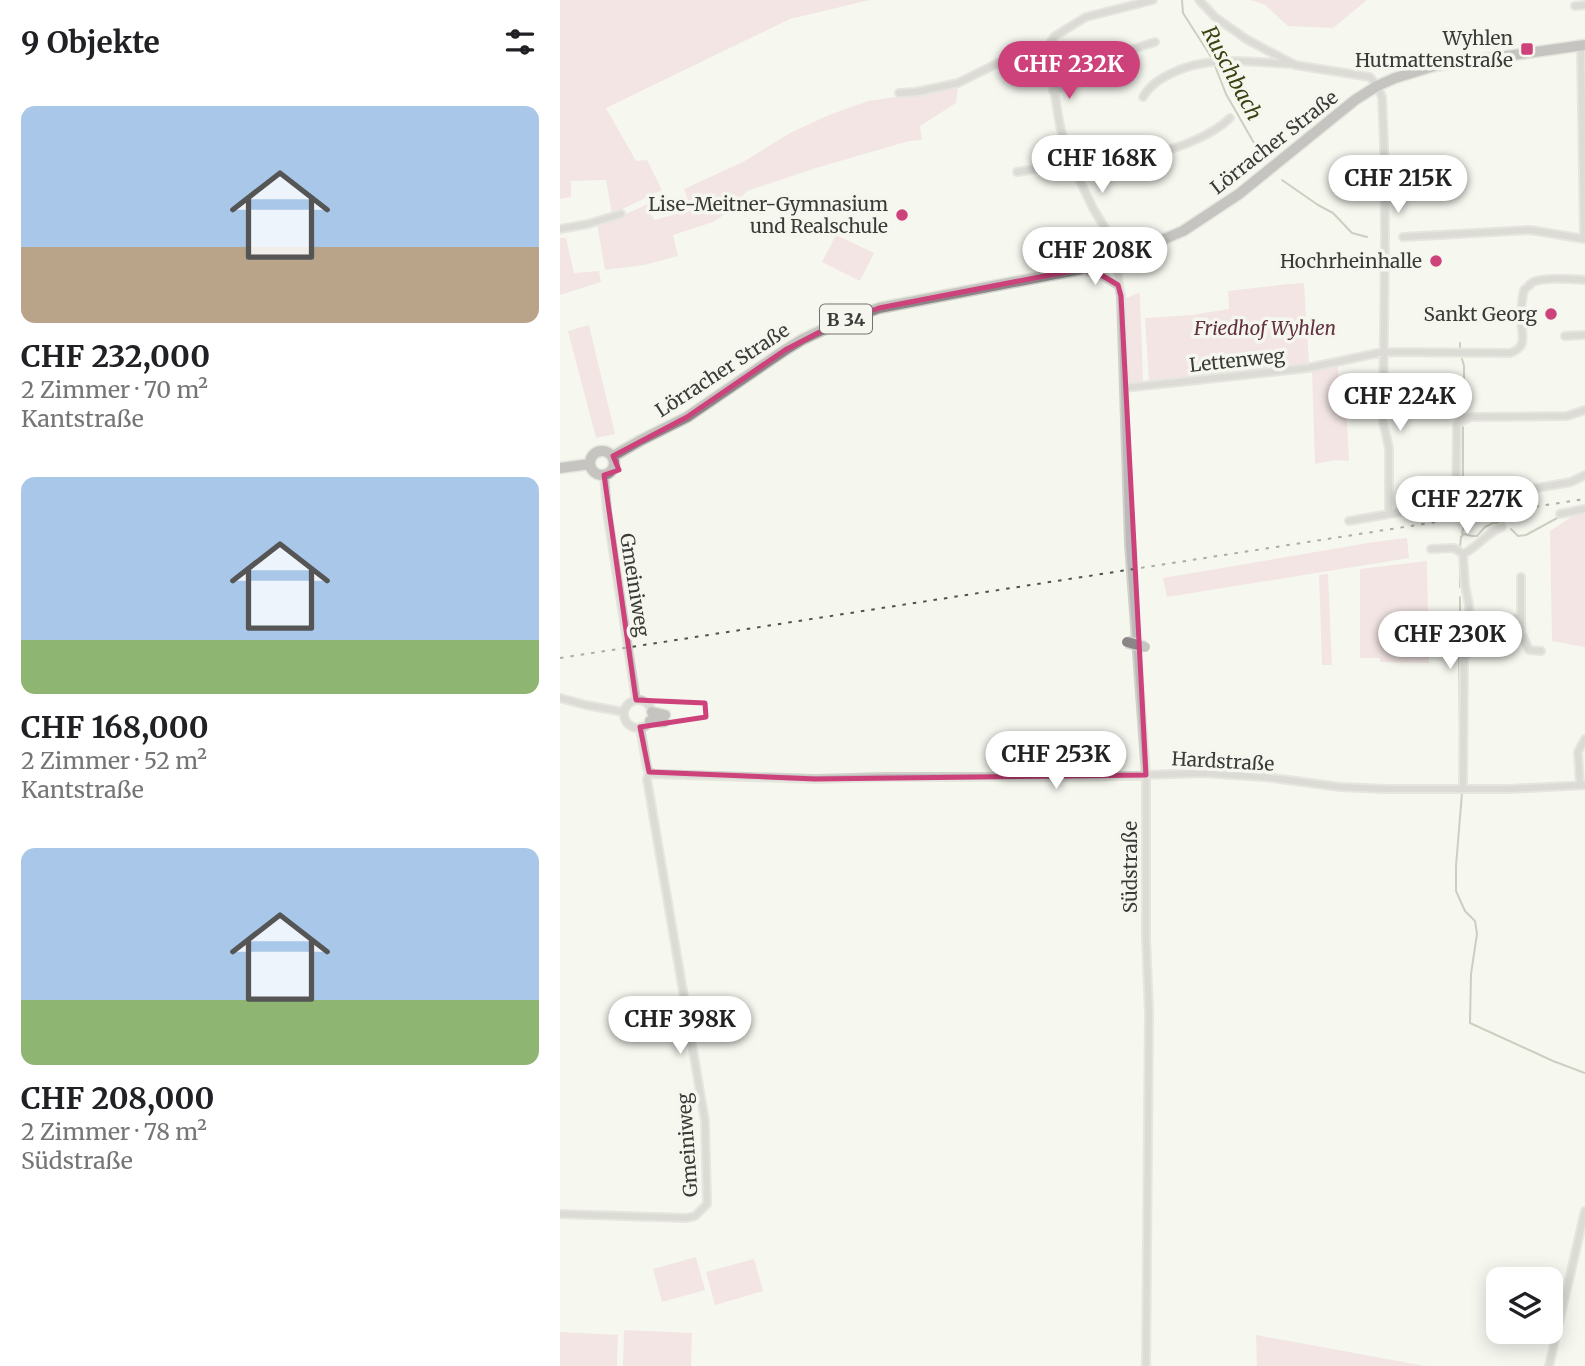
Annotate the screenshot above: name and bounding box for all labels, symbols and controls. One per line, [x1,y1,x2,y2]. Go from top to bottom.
water label: Ruschbach [1196,21,1268,125]
text: 9 Objekte [21,23,160,61]
icon: filters [501,23,539,61]
place label: Wyhlen Hutmattenstraße [1355,26,1513,72]
marker: Wyhlen Hutmattenstraße [1519,41,1535,57]
pin: CHF 232K [997,42,1141,101]
text: CHF 232K [1014,49,1124,78]
street label: Lörracher Straße [1206,85,1342,199]
pin: CHF 168K [1030,136,1174,195]
text: CHF 168K [1048,143,1156,172]
icon: home [217,152,343,278]
pin: CHF 215K [1326,156,1470,215]
text: CHF 215K [1344,163,1452,192]
place label: Lise-Meitner-Gymnasium und Realschule [648,192,888,238]
marker: Lise-Meitner-Gymnasium und Realschule [894,207,910,223]
pin: CHF 208K [1023,228,1167,287]
text: CHF 208K [1038,235,1152,264]
place label: Hochrheinhalle [1280,249,1422,273]
marker: Hochrheinhalle [1428,253,1444,269]
place label: Sankt Georg [1424,302,1537,326]
road number: B 34 [820,304,872,334]
marker: Sankt Georg [1543,306,1559,322]
park label: Friedhof Wyhlen [1193,316,1336,340]
street label: Lörracher Straße [651,318,794,422]
text: CHF 232,000 [21,337,210,375]
street label: Lettenweg [1188,343,1287,377]
pin: CHF 224K [1328,374,1472,433]
text: 2 Zimmer · 70 m² [21,375,208,404]
text: CHF 224K [1344,381,1456,410]
text: Kantstraße [21,404,144,433]
pin: CHF 227K [1395,476,1539,536]
text: CHF 227K [1412,484,1522,513]
icon: home [217,523,343,649]
street label: Gmeiniweg [615,532,655,639]
pin: CHF 230K [1378,612,1522,671]
text: CHF 230K [1394,619,1506,648]
text: CHF 168,000 [21,708,209,746]
pin: CHF 253K [984,732,1128,791]
text: CHF 253K [1001,739,1111,768]
text: 2 Zimmer · 52 m² [21,746,207,775]
street label: Hardstraße [1171,746,1275,776]
text: Kantstraße [21,775,144,804]
street label: Südstraße [1118,821,1142,913]
icon: home [217,894,343,1020]
pin: CHF 398K [608,996,752,1056]
text: CHF 398K [624,1004,736,1033]
text: CHF 208,000 [21,1079,214,1117]
street label: Gmeiniweg [671,1092,703,1198]
text: 2 Zimmer · 78 m² [21,1117,207,1146]
text: Südstraße [21,1146,133,1175]
map controls [1486,1267,1563,1344]
button: layers [1486,1267,1563,1344]

